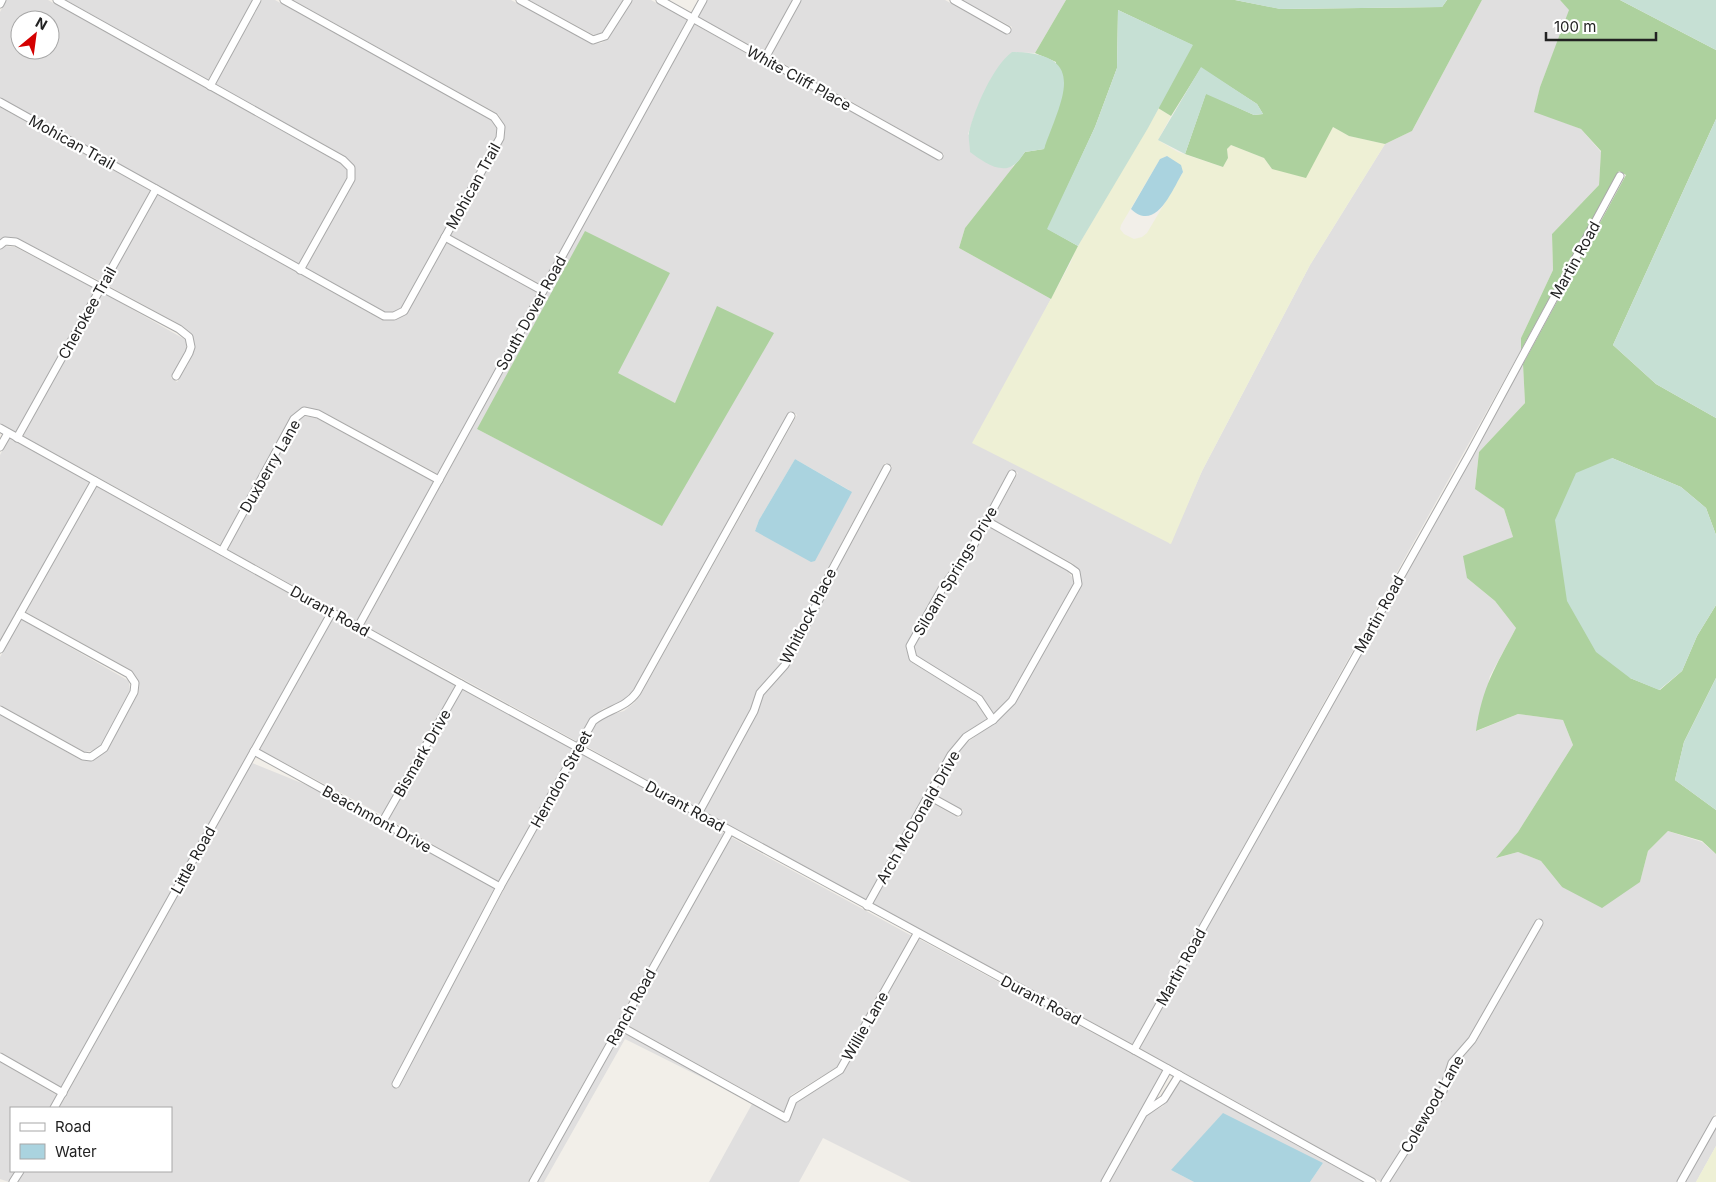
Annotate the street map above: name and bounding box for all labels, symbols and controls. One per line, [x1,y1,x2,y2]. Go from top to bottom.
north arrow [10,10,60,60]
scale bar [1546,10,1656,42]
text: N [33,13,50,33]
text: 100 m [1554,17,1596,36]
street label: White Cliff Place [743,41,855,115]
street label: Mohican Trail [26,111,118,173]
street label: Mohican Trail [442,140,504,232]
street label: Martin Road [1546,218,1604,302]
street label: South Dover Road [492,252,570,374]
street label: Cherokee Trail [54,263,120,363]
street label: Duxberry Lane [236,416,304,516]
street label: Siloam Springs Drive [909,503,1001,639]
street label: Whitlock Place [776,565,840,667]
street label: Martin Road [1350,572,1408,656]
street label: Durant Road [287,581,373,641]
street label: Bismark Drive [389,706,455,800]
street label: Herndon Street [526,727,596,831]
street label: Arch McDonald Drive [872,747,964,887]
street label: Durant Road [642,776,728,836]
street label: Beachmont Drive [319,781,435,857]
street label: Little Road [167,823,219,897]
street label: Martin Road [1152,925,1210,1009]
street label: Ranch Road [602,965,660,1049]
street label: Durant Road [998,971,1084,1029]
street label: Willie Lane [838,988,892,1064]
street label: Colewood Lane [1396,1052,1468,1156]
legend [10,1107,172,1172]
text: Road [55,1117,91,1136]
text: Water [55,1142,97,1161]

